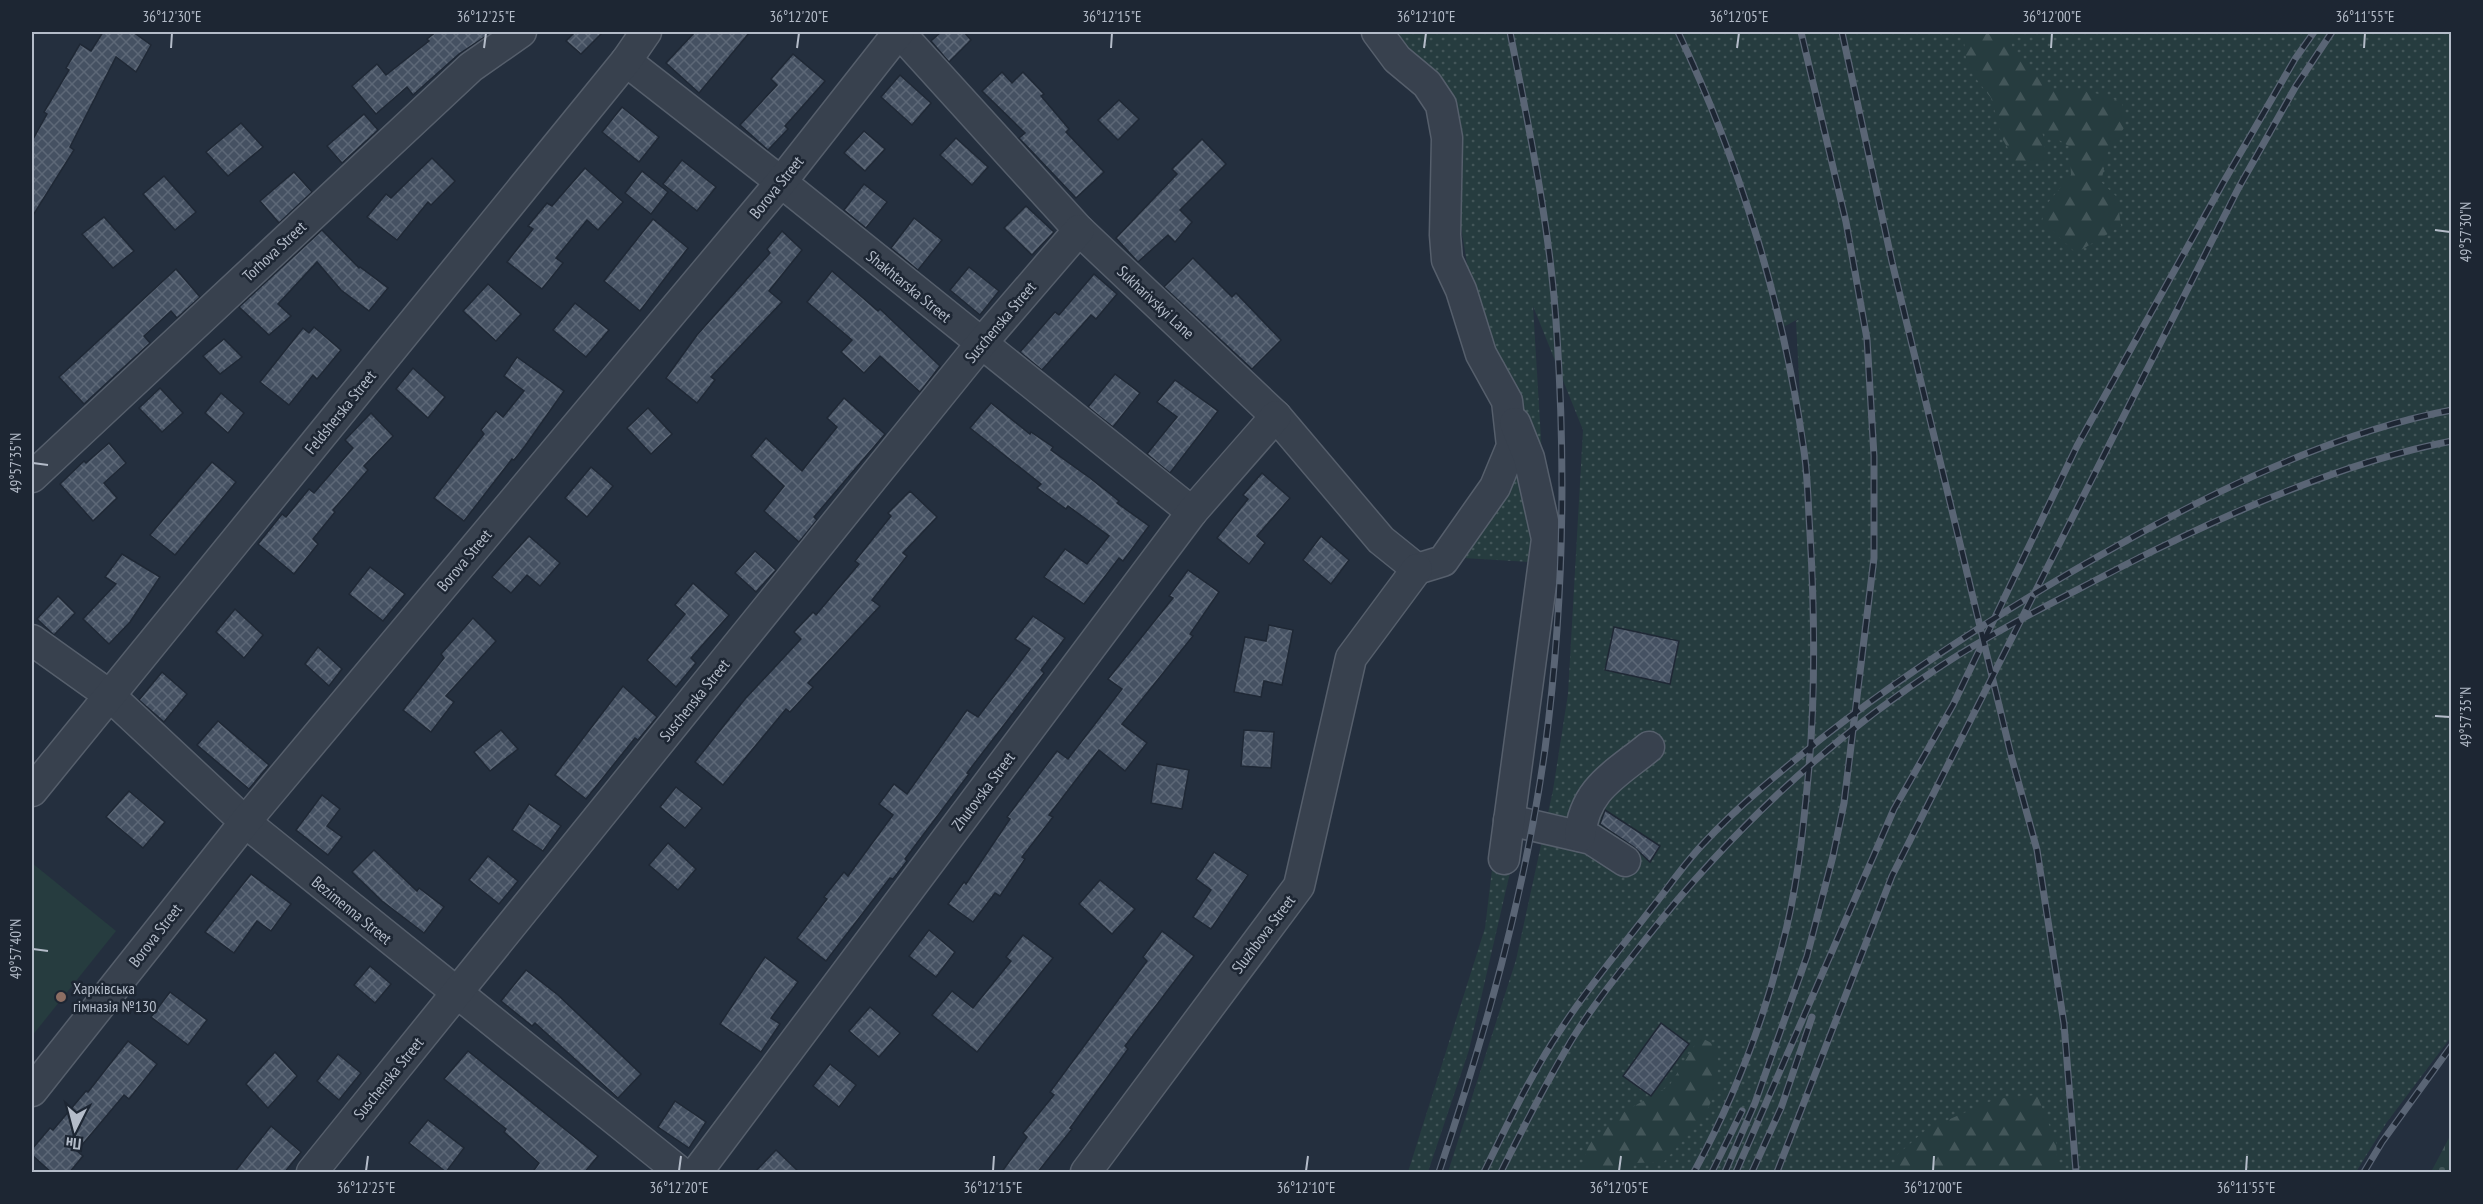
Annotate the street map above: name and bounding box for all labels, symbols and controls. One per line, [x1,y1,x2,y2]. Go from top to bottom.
text: 36°12'30"E [142,7,202,26]
text: 36°12'25"E [456,7,516,26]
text: 36°12'20"E [769,7,829,26]
text: 36°12'15"E [1082,7,1142,26]
text: 36°12'10"E [1396,7,1456,26]
text: 36°12'05"E [1709,7,1769,26]
text: 36°12'00"E [2022,7,2082,26]
text: 36°11'55"E [2335,7,2395,26]
street label: Borova Street [745,151,808,222]
text: 49°57'30"N [2456,202,2475,262]
street label: Torhova Street [238,216,310,285]
street label: Shakhtarska Street [863,246,956,327]
street label: Sukharivskyi Lane [1113,261,1199,343]
street label: Suschenska Street [960,277,1040,367]
street label: Feldsherska Street [300,366,380,458]
text: 49°57'35"N [6,433,25,493]
street label: Borova Street [432,525,496,595]
street label: Suschenska Street [655,654,734,745]
text: 49°57'35"N [2456,687,2475,747]
street label: Zhutovska Street [947,747,1019,834]
street label: Bezimenna Street [308,872,397,949]
street label: Sluzhbova Street [1227,890,1299,977]
street label: Borova Street [124,899,186,971]
text: 49°57'40"N [6,919,25,979]
place label: Харківська гімназія №130 [73,978,156,1016]
marker: Харківська гімназія №130 [54,990,68,1004]
street label: Suschenska Street [349,1032,428,1123]
north arrow [45,1099,105,1159]
text: Пн [65,1133,82,1155]
text: 36°12'25"E [336,1178,396,1197]
text: 36°12'20"E [649,1178,709,1197]
text: 36°12'15"E [963,1178,1023,1197]
text: 36°12'10"E [1276,1178,1336,1197]
text: 36°12'05"E [1589,1178,1649,1197]
text: 36°12'00"E [1903,1178,1963,1197]
text: 36°11'55"E [2216,1178,2276,1197]

